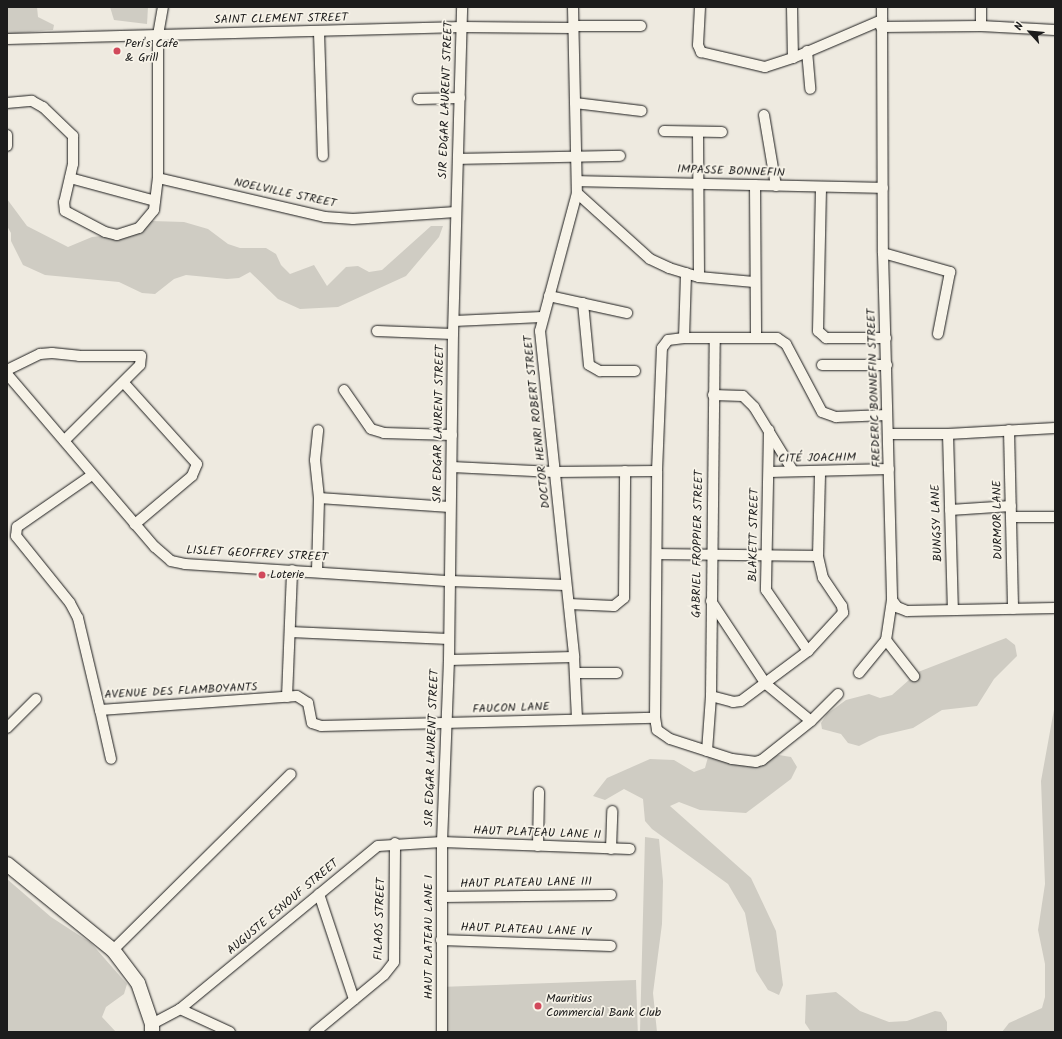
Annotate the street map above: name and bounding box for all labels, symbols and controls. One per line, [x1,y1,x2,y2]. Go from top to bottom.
street label: SAINT CLEMENT STREET [214,11,348,27]
north arrow [1010,12,1050,52]
text: N [1010,19,1029,34]
street label: SIR EDGAR LAURENT STREET [436,21,456,179]
place label: Peri's Cafe & Grill [125,37,178,65]
marker: Peri's Cafe & Grill [112,46,122,56]
street label: IMPASSE BONNEFIN [677,162,785,180]
street label: NOELVILLE STREET [232,175,338,211]
street label: FREDERIC BONNEFIN STREET [864,308,884,468]
street label: DOCTOR HENRI ROBERT STREET [521,335,553,509]
street label: SIR EDGAR LAURENT STREET [430,345,448,503]
street label: CITÉ JOACHIM [778,450,856,466]
street label: GABRIEL FROPPIER STREET [690,470,706,618]
street label: DURMOR LANE [990,480,1006,560]
street label: BUNGSY LANE [928,484,946,562]
street label: BLAKETT STREET [746,488,762,582]
street label: LISLET GEOFFREY STREET [186,543,328,565]
place label: Loterie [270,568,304,582]
marker: Loterie [257,570,267,580]
street label: SIR EDGAR LAURENT STREET [422,669,442,827]
street label: AVENUE DES FLAMBOYANTS [104,680,258,702]
street label: FAUCON LANE [472,699,550,717]
street label: HAUT PLATEAU LANE II [473,824,601,842]
street label: AUGUSTE ESNOUF STREET [224,856,342,958]
street label: HAUT PLATEAU LANE I [422,875,436,999]
street label: HAUT PLATEAU LANE III [460,875,592,891]
street label: FILAOS STREET [371,877,389,961]
street label: HAUT PLATEAU LANE IV [460,921,592,939]
place label: Mauritius Commercial Bank Club [546,992,661,1020]
marker: Mauritius Commercial Bank Club [533,1001,543,1011]

